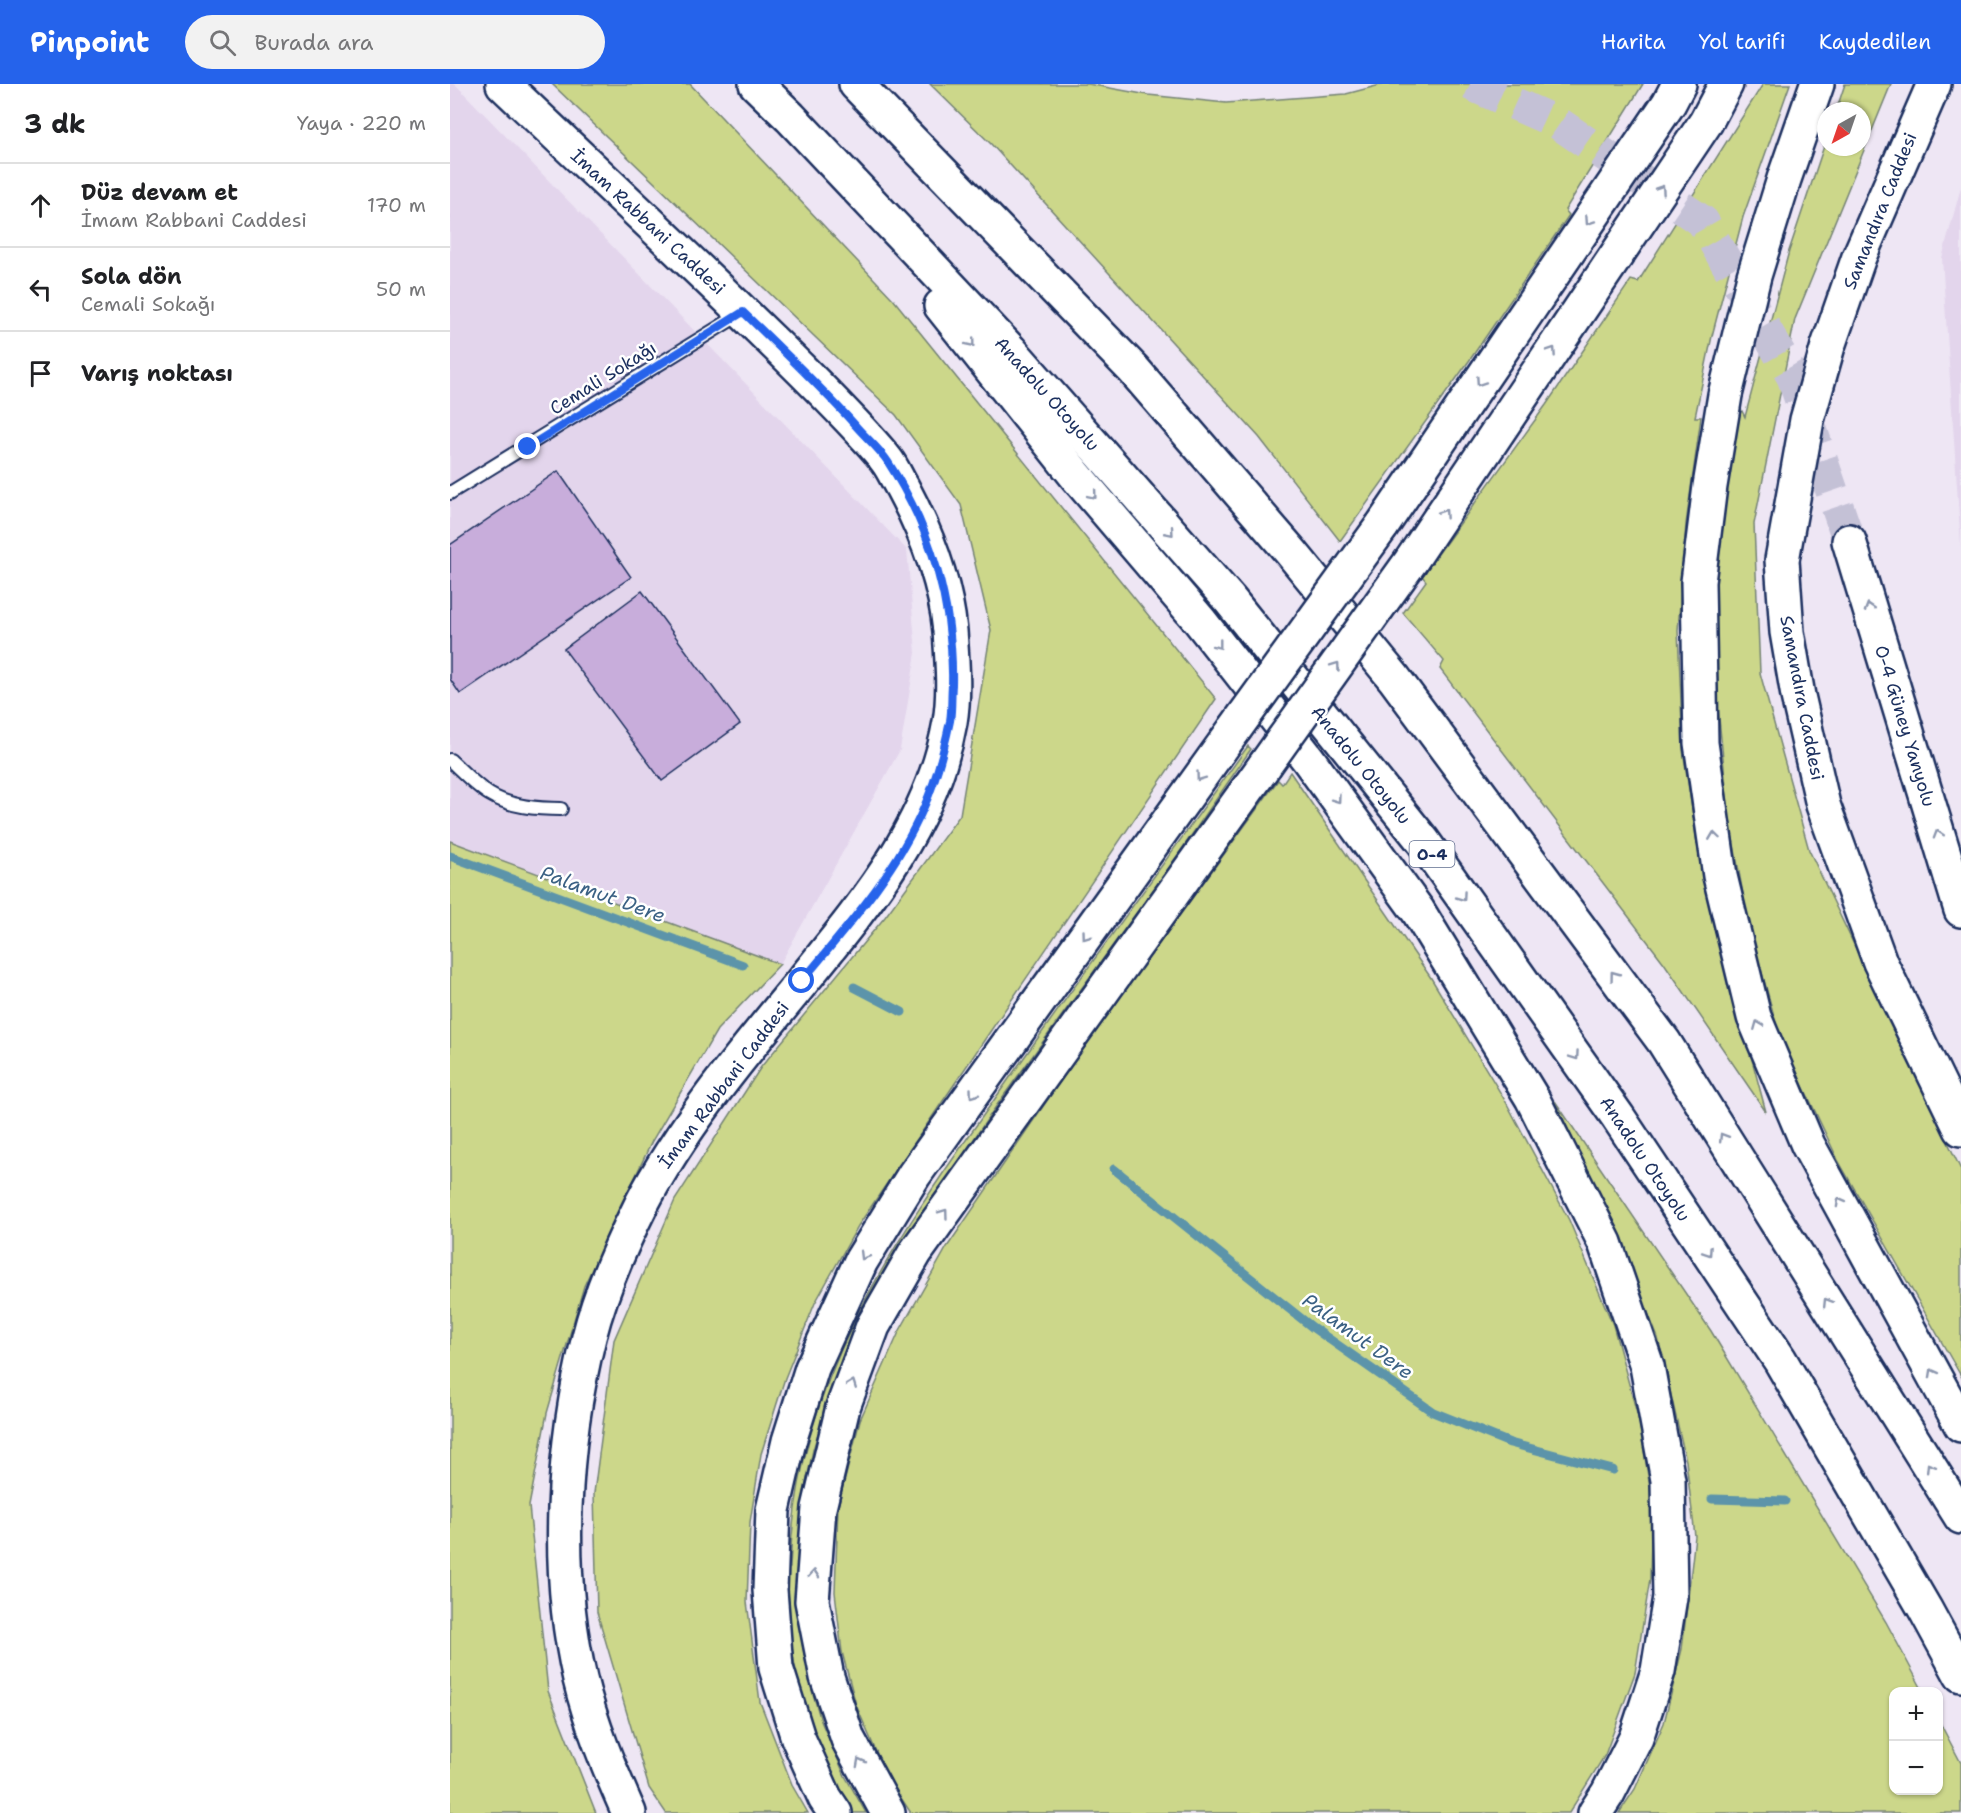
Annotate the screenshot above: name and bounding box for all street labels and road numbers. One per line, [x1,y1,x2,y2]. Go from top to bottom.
street label: Samandıra Caddesi [1838,129,1922,293]
street label: İmam Rabbani Caddesi [565,144,731,300]
street label: Anadolu Otoyolu [989,332,1105,456]
street label: Cemali Sokağı [545,336,661,420]
street label: Samandıra Caddesi [1774,614,1830,782]
street label: O-4 Güney Yanyolu [1869,642,1941,810]
street label: Anadolu Otoyolu [1306,701,1416,829]
road number: O-4 [1410,841,1454,867]
street label: İmam Rabbani Caddesi [653,997,795,1173]
street label: Anadolu Otoyolu [1594,1092,1696,1226]

